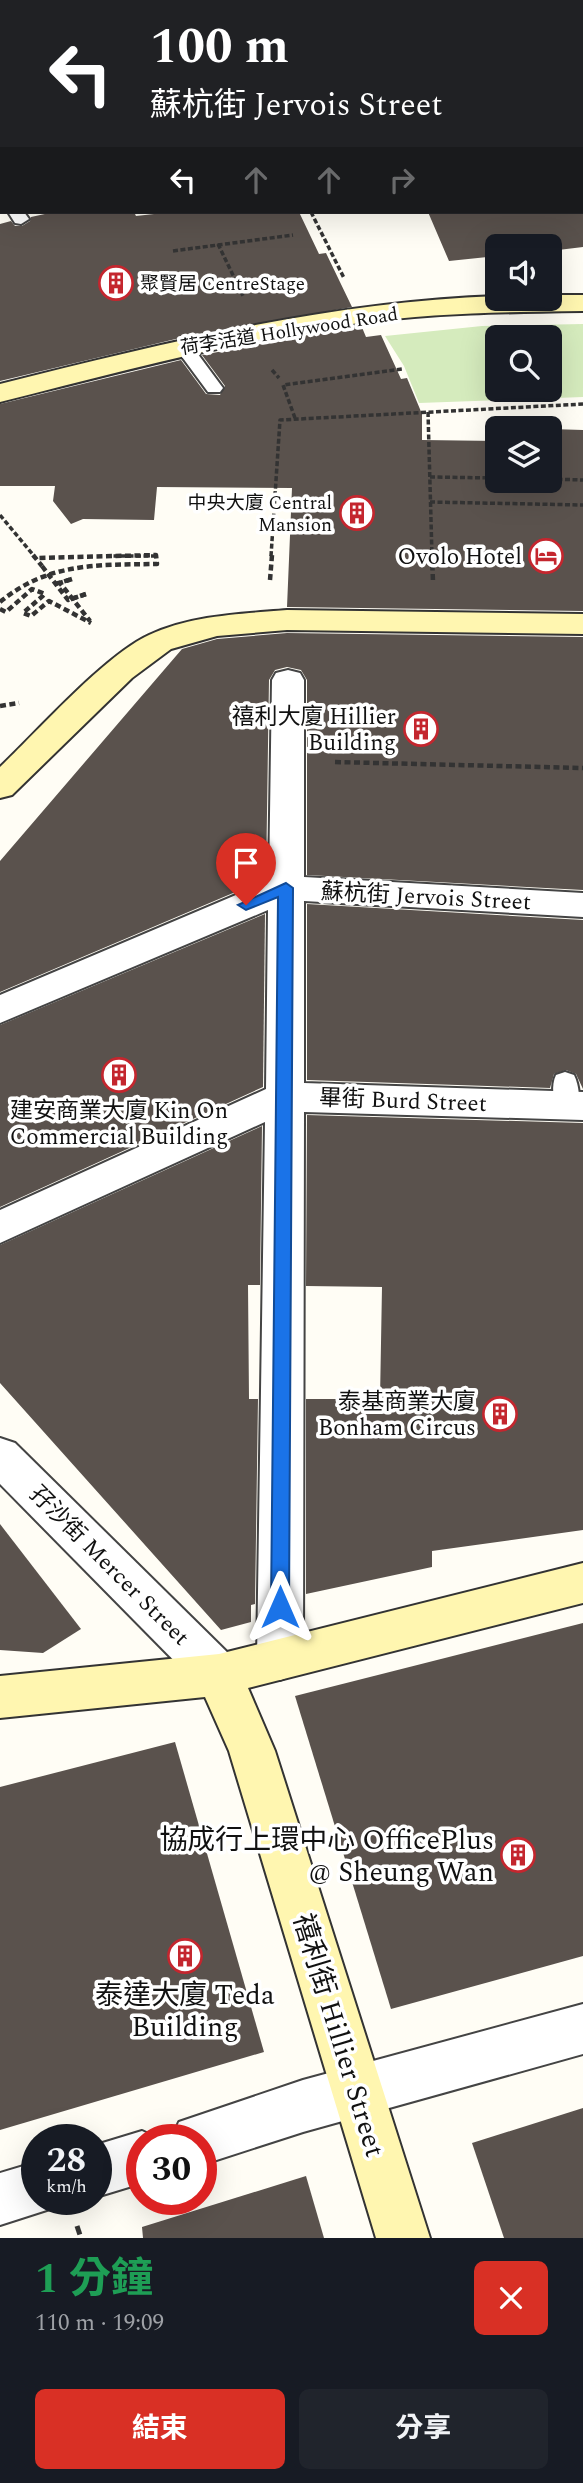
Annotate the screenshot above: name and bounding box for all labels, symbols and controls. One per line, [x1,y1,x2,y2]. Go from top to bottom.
text: 100 m [150,10,289,85]
icon: left [35,28,126,119]
text: 蘇杭街 Jervois Street [150,81,442,130]
icon: left [164,161,202,199]
icon: ahead [237,161,275,199]
icon: ahead [310,161,348,199]
icon: right [383,161,421,199]
map controls [485,234,562,493]
button: sound [485,234,562,311]
building icon: 聚賢居 CentreStage [97,264,135,302]
place label: 聚賢居 CentreStage [140,270,305,299]
street label: 荷李活道 Hollywood Road [178,300,400,363]
button: search [485,325,562,402]
button: layers [485,416,562,493]
place label: 中央大廈 Central Mansion [188,489,332,540]
building icon: 中央大廈 Central Mansion [338,494,376,532]
hotel icon: Ovolo Hotel [527,537,565,575]
place label: Ovolo Hotel [398,540,522,575]
place label: 禧利大廈 Hillier Building [231,700,396,761]
building icon: 禧利大廈 Hillier Building [402,710,440,748]
pin [216,833,276,905]
icon: arrive [227,844,265,882]
street label: 蘇杭街 Jervois Street [320,875,532,920]
building icon: 建安商業大廈 Kin On Commercial Building [100,1056,138,1094]
street label: 畢街 Burd Street [318,1081,487,1122]
place label: 建安商業大廈 Kin On Commercial Building [10,1094,228,1155]
place label: 泰基商業大廈 Bonham Circus [318,1385,476,1446]
building icon: 泰基商業大廈 Bonham Circus [481,1395,519,1433]
street label: 孖沙街 Mercer Street [21,1478,197,1654]
position arrow [243,1570,317,1644]
place label: 協成行上環中心 OfficePlus @ Sheung Wan [159,1819,494,1894]
building icon: 協成行上環中心 OfficePlus @ Sheung Wan [499,1836,537,1874]
street label: 禧利街 Hillier Street [281,1908,396,2163]
building icon: 泰達大廈 Teda Building [166,1937,204,1975]
place label: 泰達大廈 Teda Building [95,1974,275,2049]
speed limit sign: 30 [126,2124,217,2215]
text: 28 [47,2134,86,2187]
text: km/h [46,2173,87,2200]
text: 1 分鐘 [35,2248,153,2311]
button: close [474,2261,548,2335]
text: 110 m · 19:09 [35,2306,164,2341]
button: 結束 [35,2389,285,2469]
button: 分享 [299,2389,548,2469]

